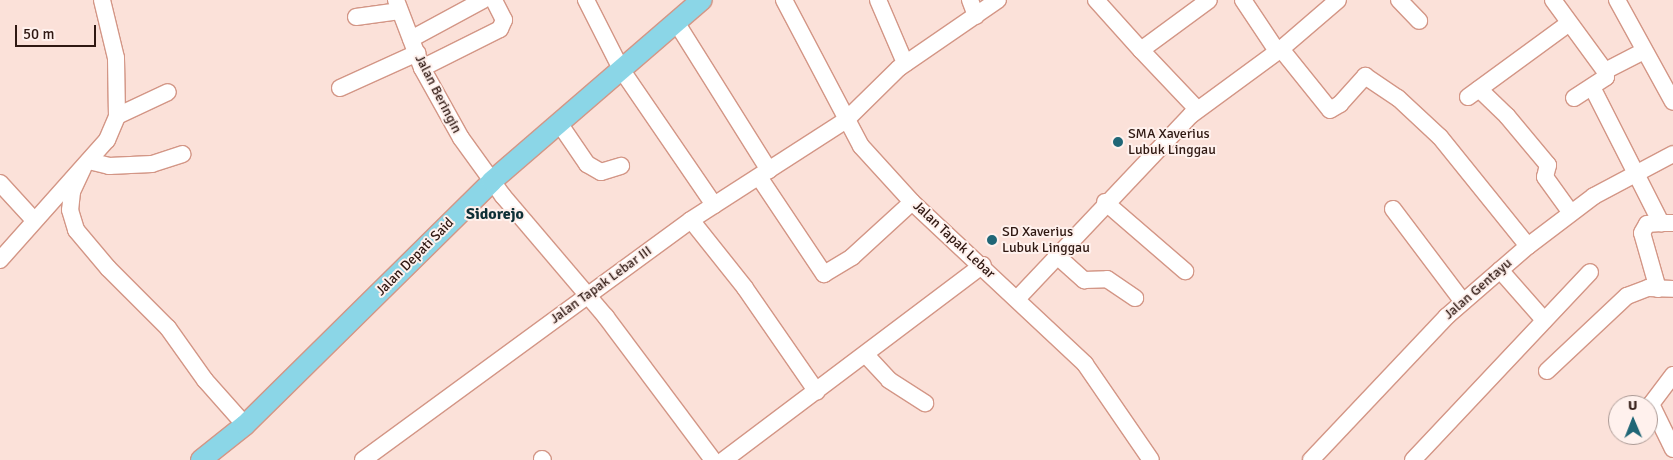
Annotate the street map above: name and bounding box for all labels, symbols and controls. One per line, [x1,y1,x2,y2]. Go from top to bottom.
scale bar [18,15,99,47]
text: 50 m [23,25,54,43]
street label: Jalan Beringin [411,52,465,136]
place label: SMA Xaverius Lubuk Linggau [1128,126,1216,158]
marker: SMA Xaverius Lubuk Linggau [1112,136,1124,148]
street label: Jalan Tapak Lebar [909,198,999,282]
district label: Sidorejo [466,204,524,224]
street label: Jalan Depati Said [373,215,457,299]
place label: SD Xaverius Lubuk Linggau [1002,224,1090,256]
marker: SD Xaverius Lubuk Linggau [986,234,998,246]
street label: Jalan Tapak Lebar III [547,242,655,328]
street label: Jalan Gentayu [1441,255,1515,323]
north arrow [1608,395,1658,445]
text: U [1628,397,1638,414]

